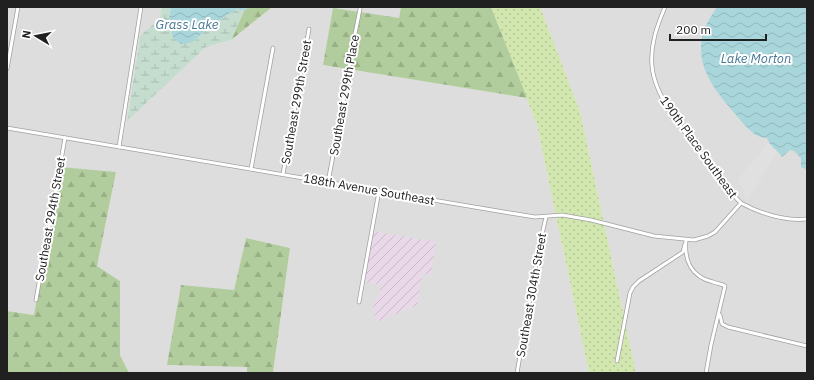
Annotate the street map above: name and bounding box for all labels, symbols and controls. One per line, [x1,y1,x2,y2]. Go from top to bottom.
north arrow [16,16,56,56]
water label: Grass Lake [156,16,219,33]
scale bar [670,16,766,42]
text: 200 m [676,22,711,37]
text: N [19,29,34,39]
street label: Southeast 299th Place [326,33,362,157]
street label: Southeast 299th Street [278,39,314,165]
water label: Lake Morton [721,50,791,67]
street label: 190th Place Southeast [657,93,741,201]
street label: Southeast 294th Street [32,156,68,282]
street label: 188th Avenue Southeast [302,170,436,208]
street label: Southeast 304th Street [513,232,549,358]

